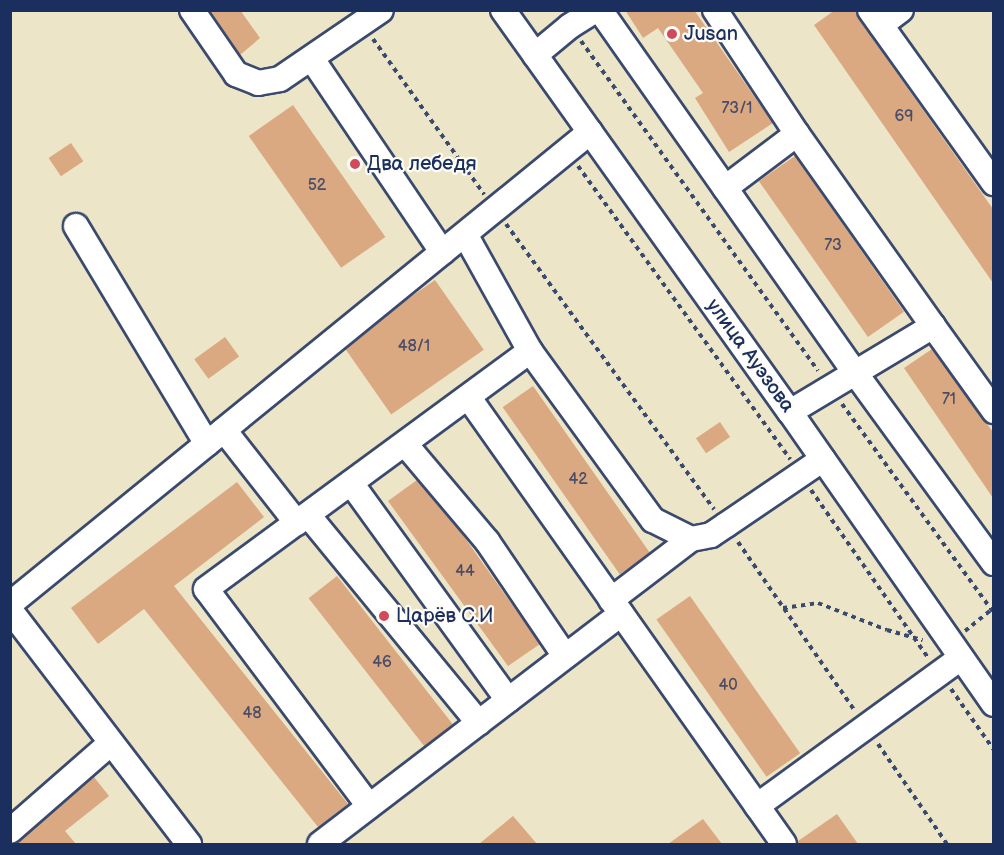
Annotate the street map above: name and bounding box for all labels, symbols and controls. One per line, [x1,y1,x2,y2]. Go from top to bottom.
place label: Jusan [684,22,738,46]
marker: Jusan [665,27,679,41]
house number: 73/1 [721,99,753,119]
house number: 69 [894,107,914,127]
place label: Два лебедя [367,152,477,176]
marker: Два лебедя [348,157,362,171]
house number: 52 [308,176,326,196]
house number: 73 [824,236,842,256]
street label: улица Ауэзова [701,295,799,417]
house number: 48/1 [398,337,430,357]
house number: 71 [942,390,956,410]
house number: 42 [568,470,588,490]
house number: 44 [455,562,475,582]
place label: Царёв С.И [396,604,494,628]
marker: Царёв С.И [377,609,391,623]
house number: 46 [372,653,392,673]
house number: 40 [718,676,738,696]
house number: 48 [242,704,262,724]

